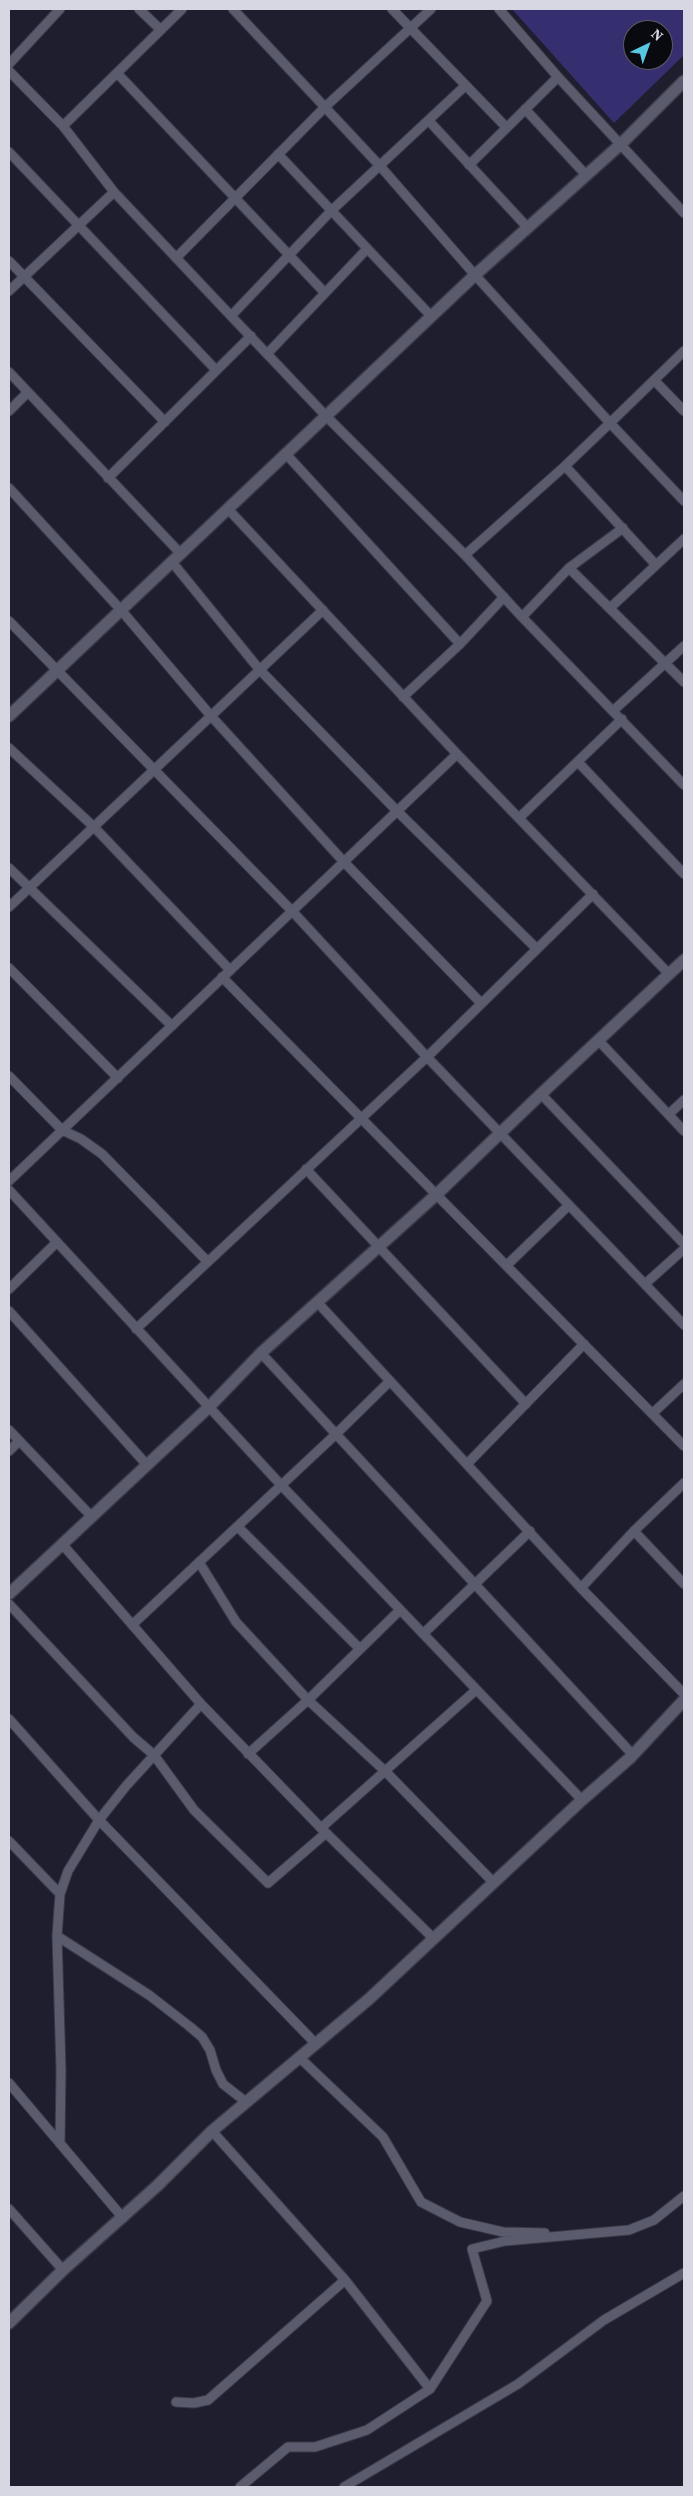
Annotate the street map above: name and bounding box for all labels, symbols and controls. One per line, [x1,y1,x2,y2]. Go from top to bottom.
north arrow [623,20,673,70]
text: N [647,24,668,45]

